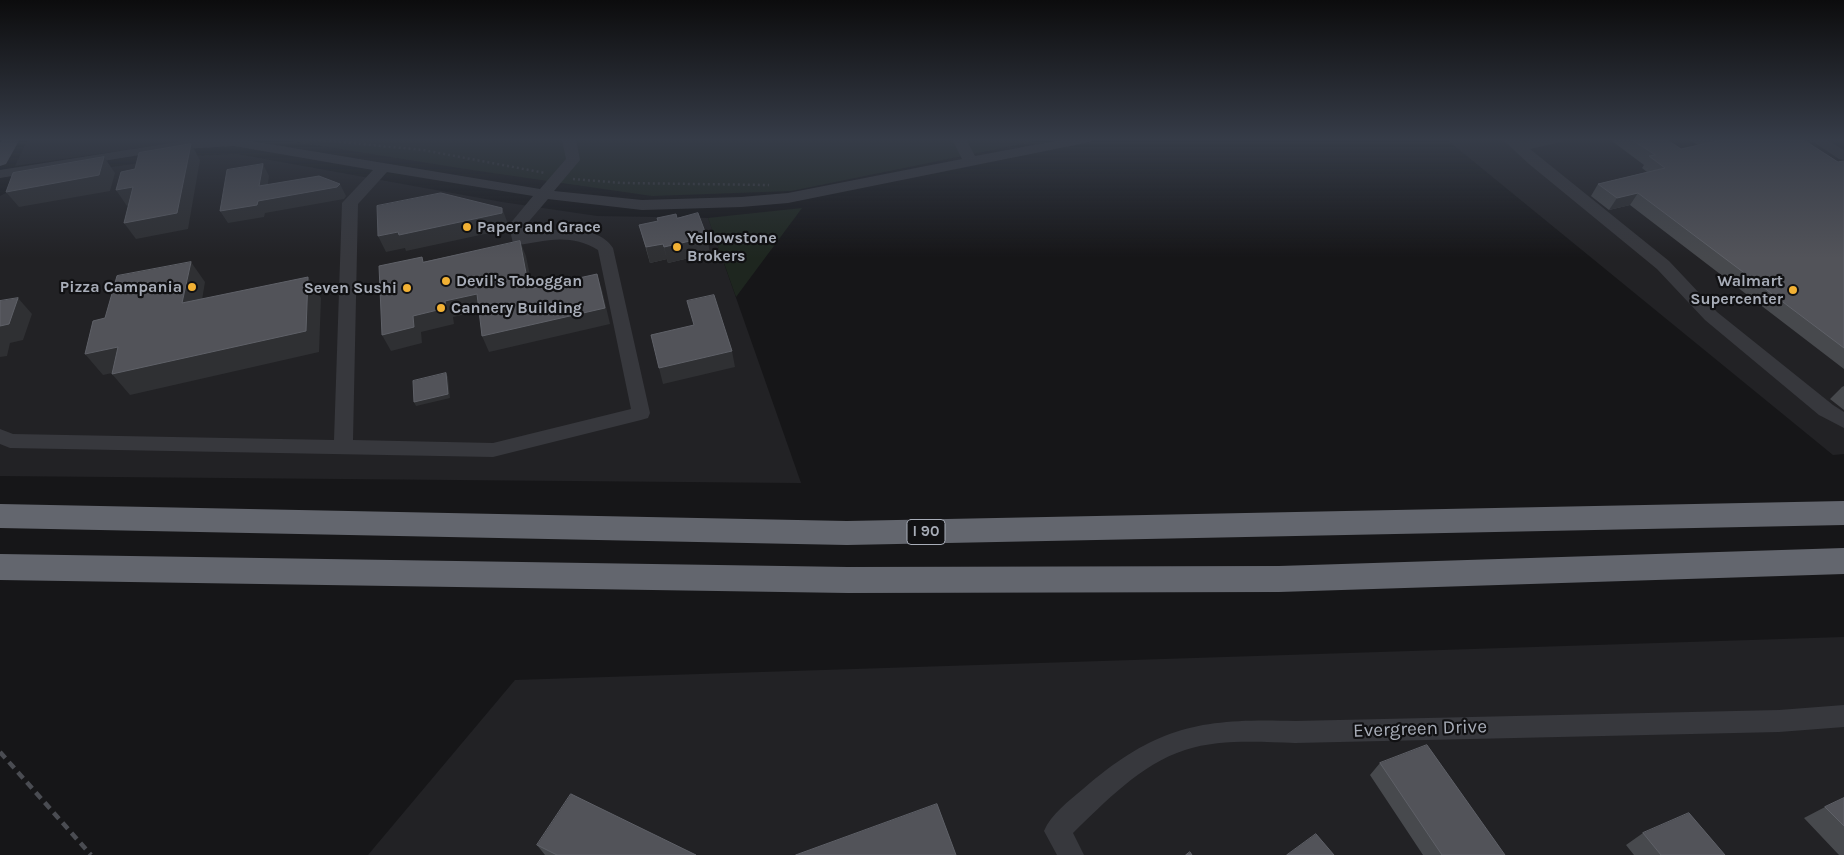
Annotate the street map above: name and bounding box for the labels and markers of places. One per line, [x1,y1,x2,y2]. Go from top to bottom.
place label: Paper and Grace [477,217,601,237]
marker: Paper and Grace [461,221,473,233]
place label: Yellowstone Brokers [687,228,777,266]
marker: Yellowstone Brokers [671,241,683,253]
place label: Devil's Toboggan [456,271,582,291]
place label: Walmart Supercenter [1690,271,1783,309]
marker: Devil's Toboggan [440,275,452,287]
place label: Pizza Campania [60,277,182,297]
place label: Seven Sushi [304,278,397,298]
marker: Pizza Campania [186,281,198,293]
marker: Seven Sushi [401,282,413,294]
marker: Walmart Supercenter [1787,284,1799,296]
place label: Cannery Building [451,298,582,318]
marker: Cannery Building [435,302,447,314]

